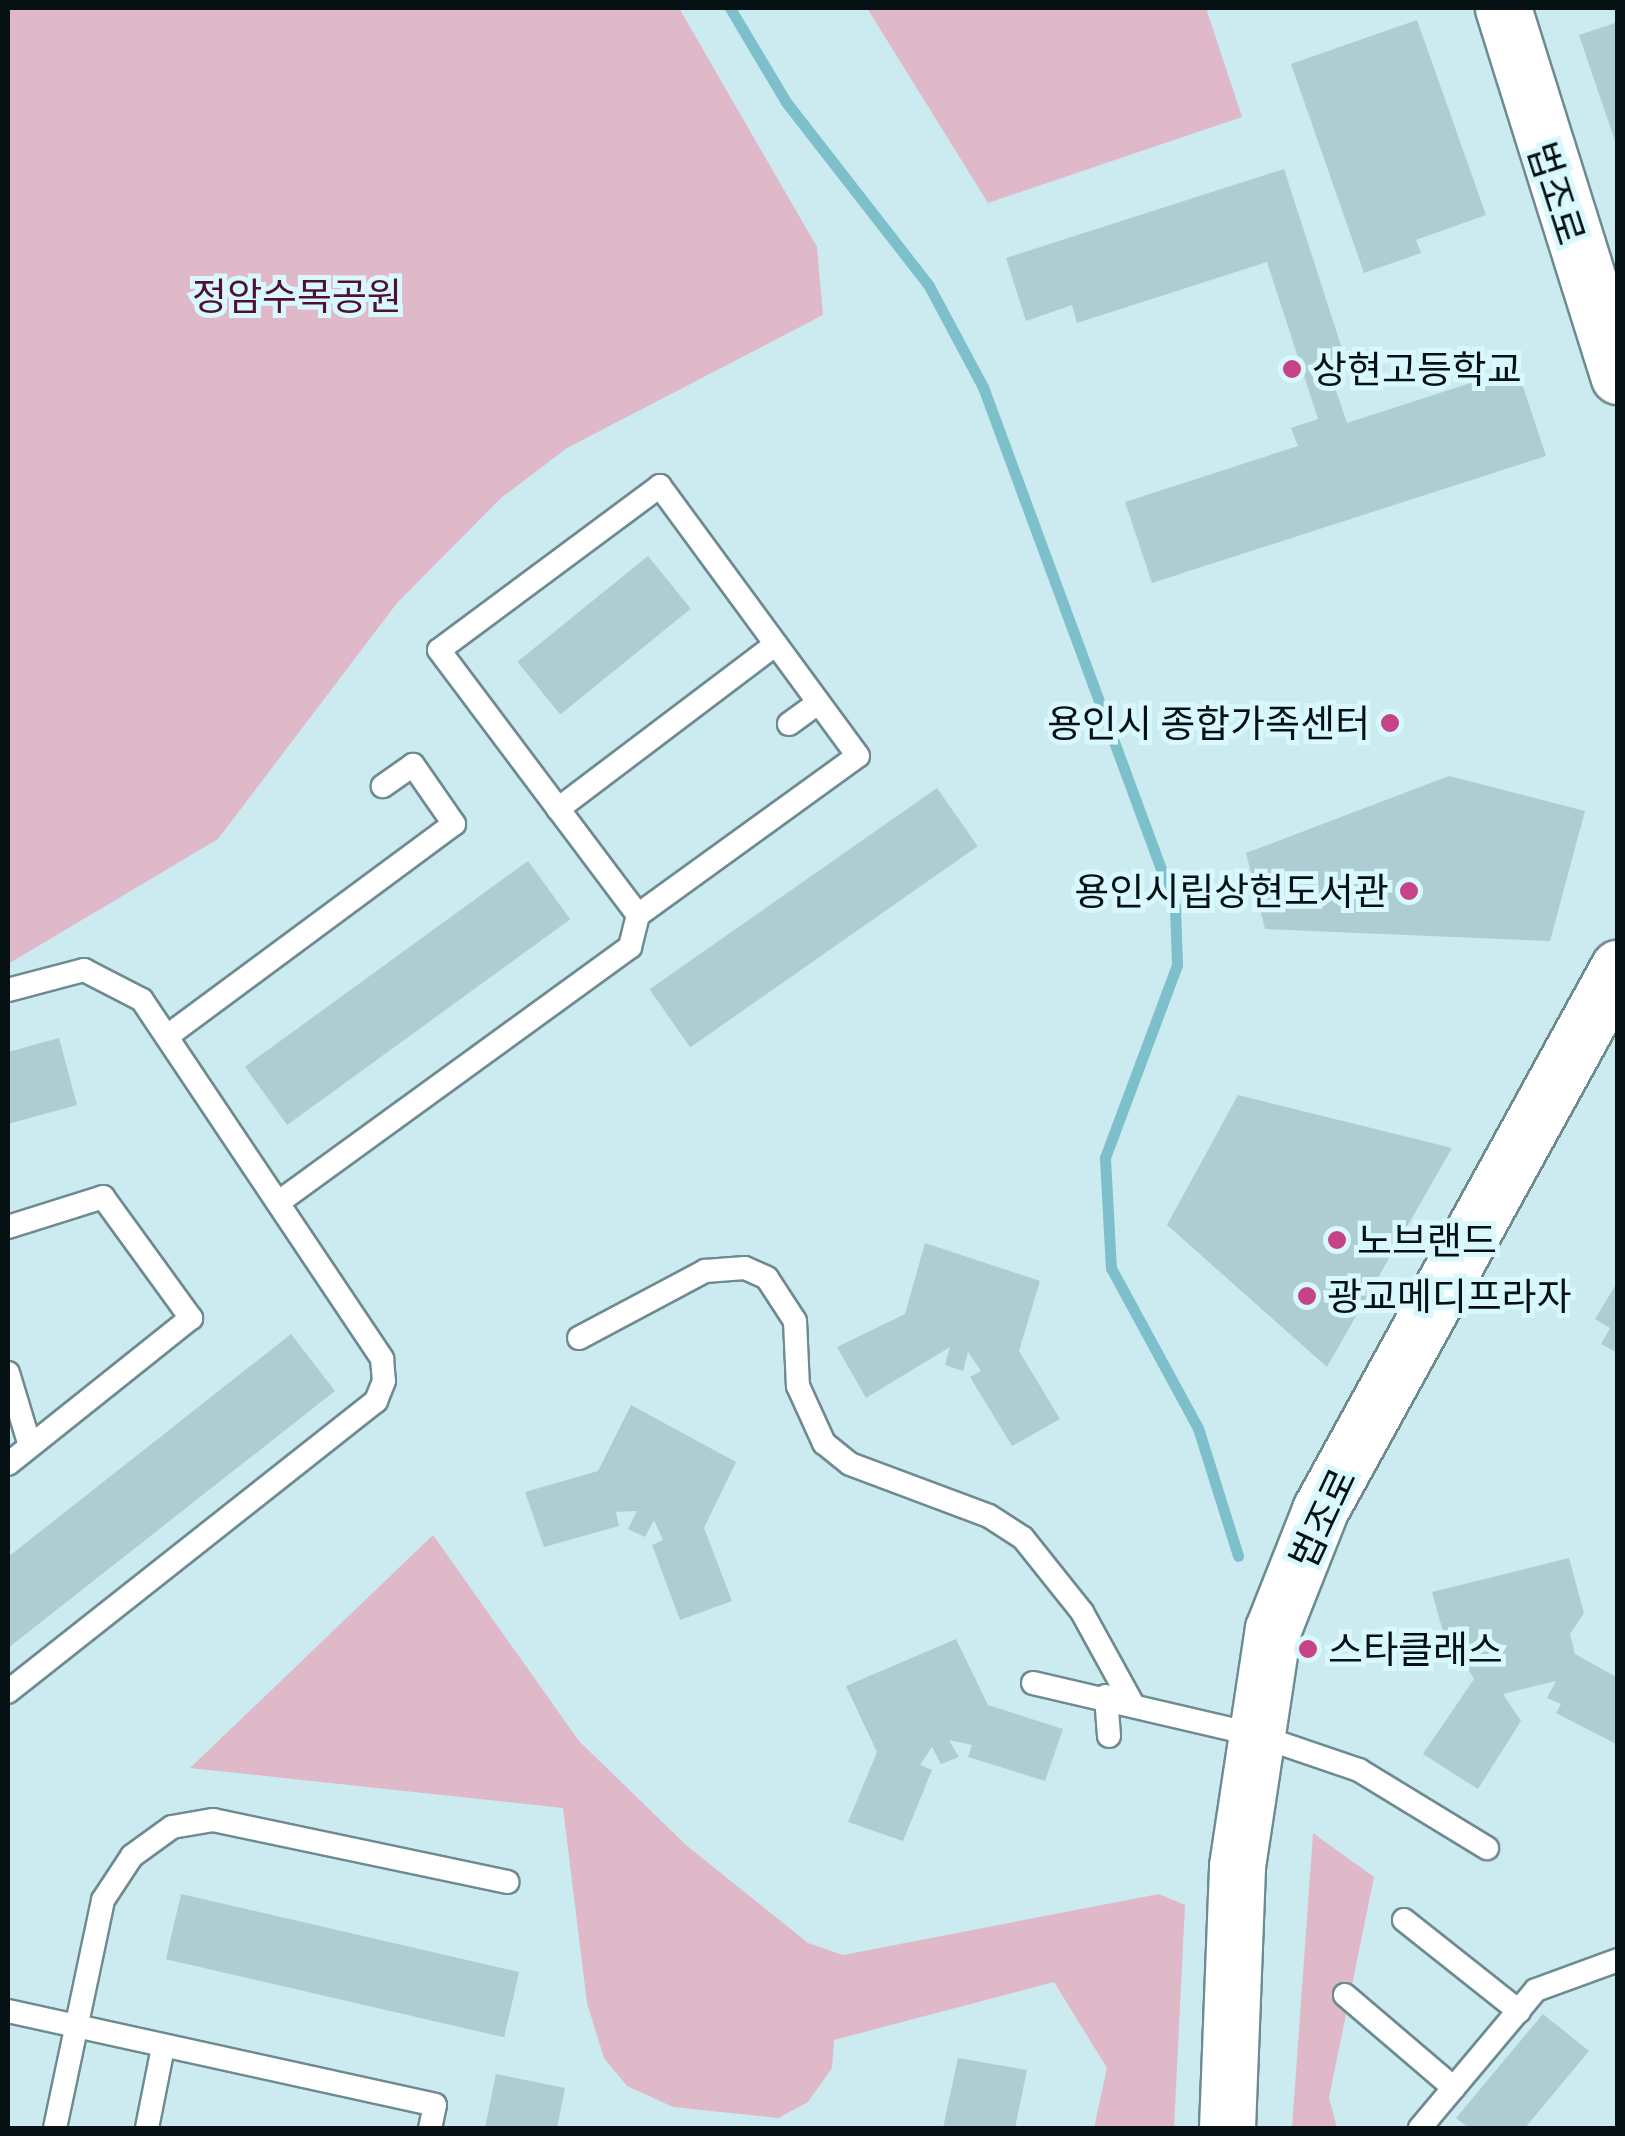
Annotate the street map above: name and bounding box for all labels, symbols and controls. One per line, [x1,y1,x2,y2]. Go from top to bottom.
street label: 법조로 [1519,136,1595,250]
park label: 정암수목공원 [192,273,402,319]
place label: 상현고등학교 [1312,346,1522,392]
marker: 상현고등학교 [1281,358,1303,380]
place label: 용인시 종합가족센터 [1047,700,1370,746]
marker: 용인시 종합가족센터 [1379,712,1401,734]
place label: 용인시립상현도서관 [1074,868,1389,914]
marker: 용인시립상현도서관 [1398,880,1420,902]
place label: 노브랜드 [1357,1217,1497,1263]
marker: 노브랜드 [1326,1229,1348,1251]
place label: 광교메디프라자 [1327,1273,1572,1319]
marker: 광교메디프라자 [1296,1285,1318,1307]
street label: 법조로 [1279,1461,1365,1575]
place label: 스타클래스 [1328,1626,1503,1672]
marker: 스타클래스 [1297,1638,1319,1660]

